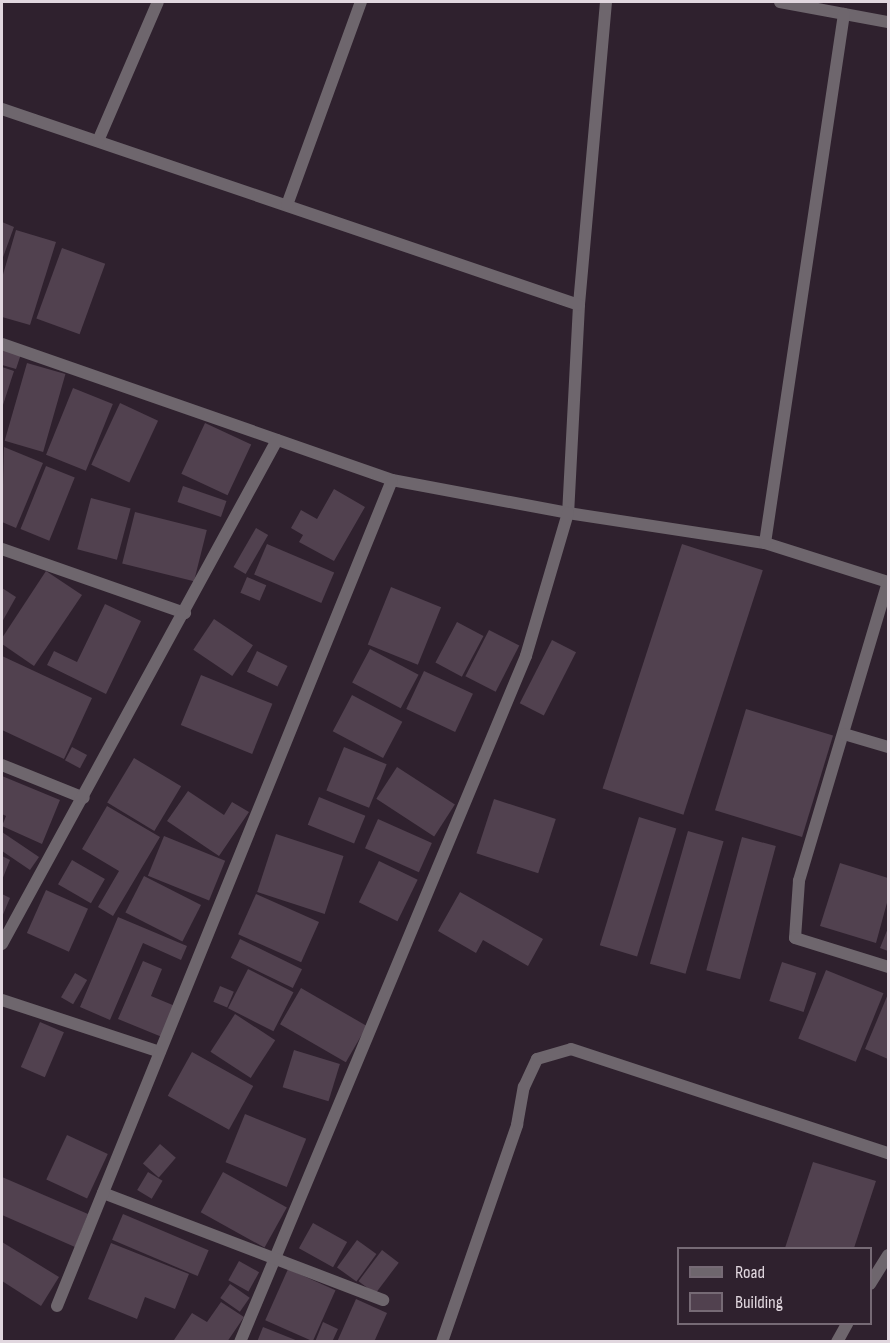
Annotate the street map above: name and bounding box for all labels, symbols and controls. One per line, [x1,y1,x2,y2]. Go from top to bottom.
legend [677,1247,872,1325]
text: Road [735,1262,765,1283]
text: Building [735,1292,783,1313]

